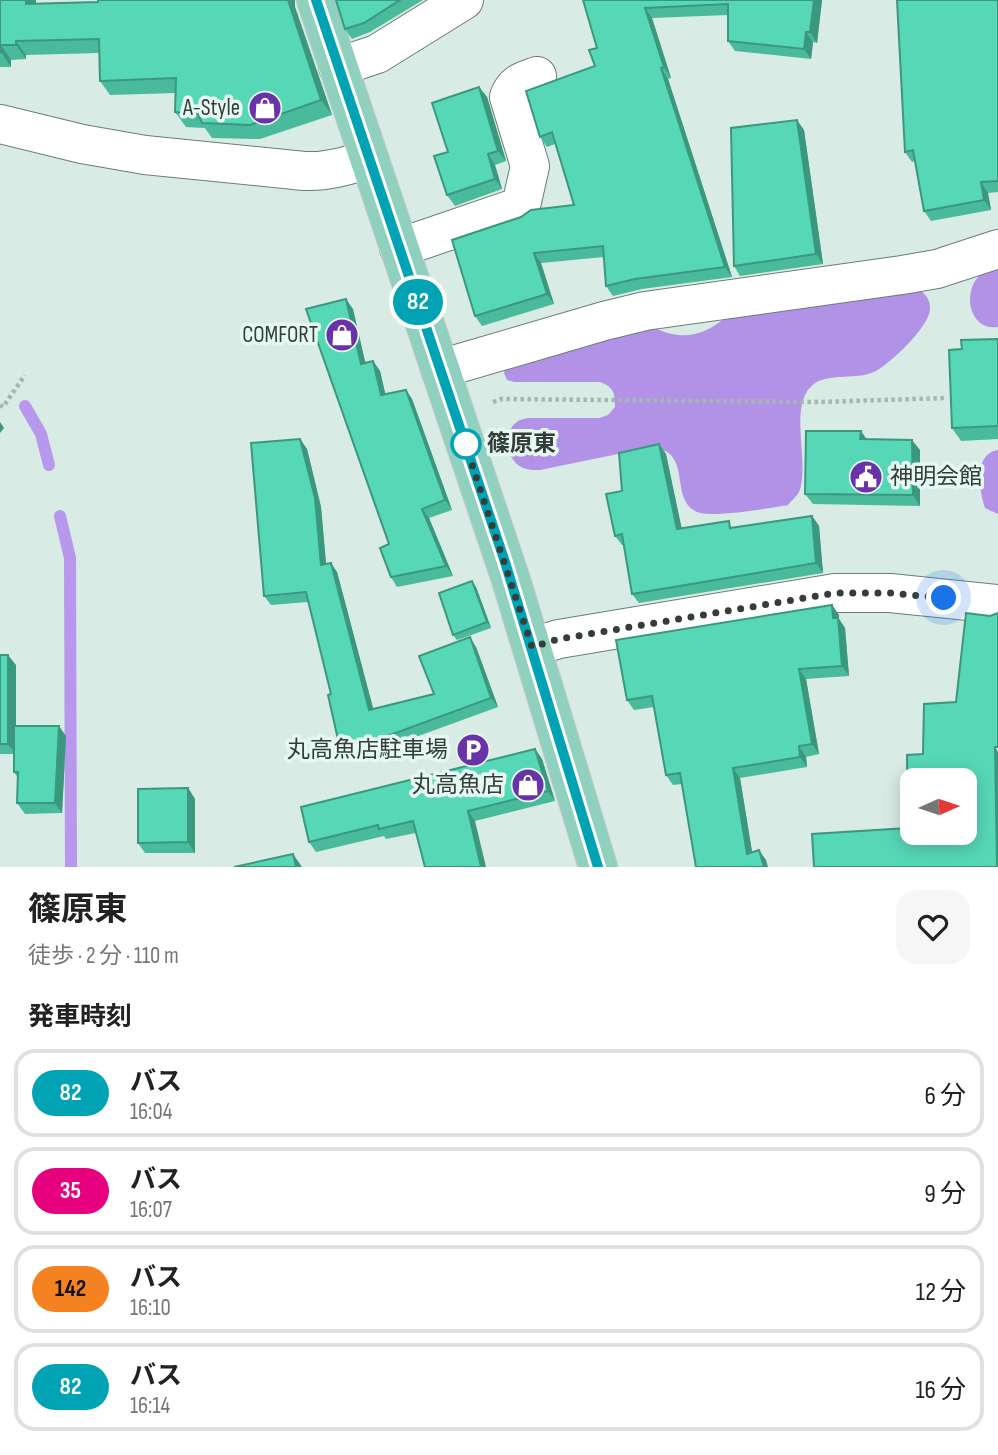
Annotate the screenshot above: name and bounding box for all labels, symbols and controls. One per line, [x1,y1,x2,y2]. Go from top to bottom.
shop icon: A-Style [246,89,284,127]
place label: A-Style [182,94,240,122]
line badge: 82 [386,279,450,325]
text: 82 [407,287,429,316]
shop icon: COMFORT [323,316,361,354]
place label: COMFORT [242,321,318,349]
marker: 篠原東 [451,429,481,459]
place label: 篠原東 [487,430,556,458]
public building icon: 神明会館 [847,458,885,496]
place label: 神明会館 [890,463,982,491]
your location [926,580,961,615]
parking icon: 丸高魚店駐車場 [454,731,492,769]
place label: 丸高魚店駐車場 [287,736,448,764]
shop icon: 丸高魚店 [509,766,547,804]
north arrow [900,768,976,845]
map controls [900,768,977,845]
place label: 丸高魚店 [412,771,504,799]
text: 篠原東 [28,890,127,930]
button: heart [896,890,970,964]
text: 徒歩 · 2 分 · 110 m [28,942,179,970]
text: 発車時刻 [28,1002,132,1033]
text: バス [130,1067,182,1098]
text: 82 [59,1078,82,1107]
text: 6 分 [924,1081,966,1112]
text: 16:04 [130,1098,172,1126]
text: バス [130,1165,182,1196]
text: 35 [60,1176,81,1205]
text: 9 分 [924,1179,966,1210]
text: 16:07 [130,1196,172,1224]
text: バス [130,1263,182,1294]
text: 142 [55,1274,86,1303]
text: 12 分 [916,1277,966,1308]
text: 16:10 [130,1294,171,1322]
text: バス [130,1361,182,1392]
text: 82 [59,1372,82,1401]
text: 16 分 [915,1375,966,1406]
text: 16:14 [130,1392,170,1420]

